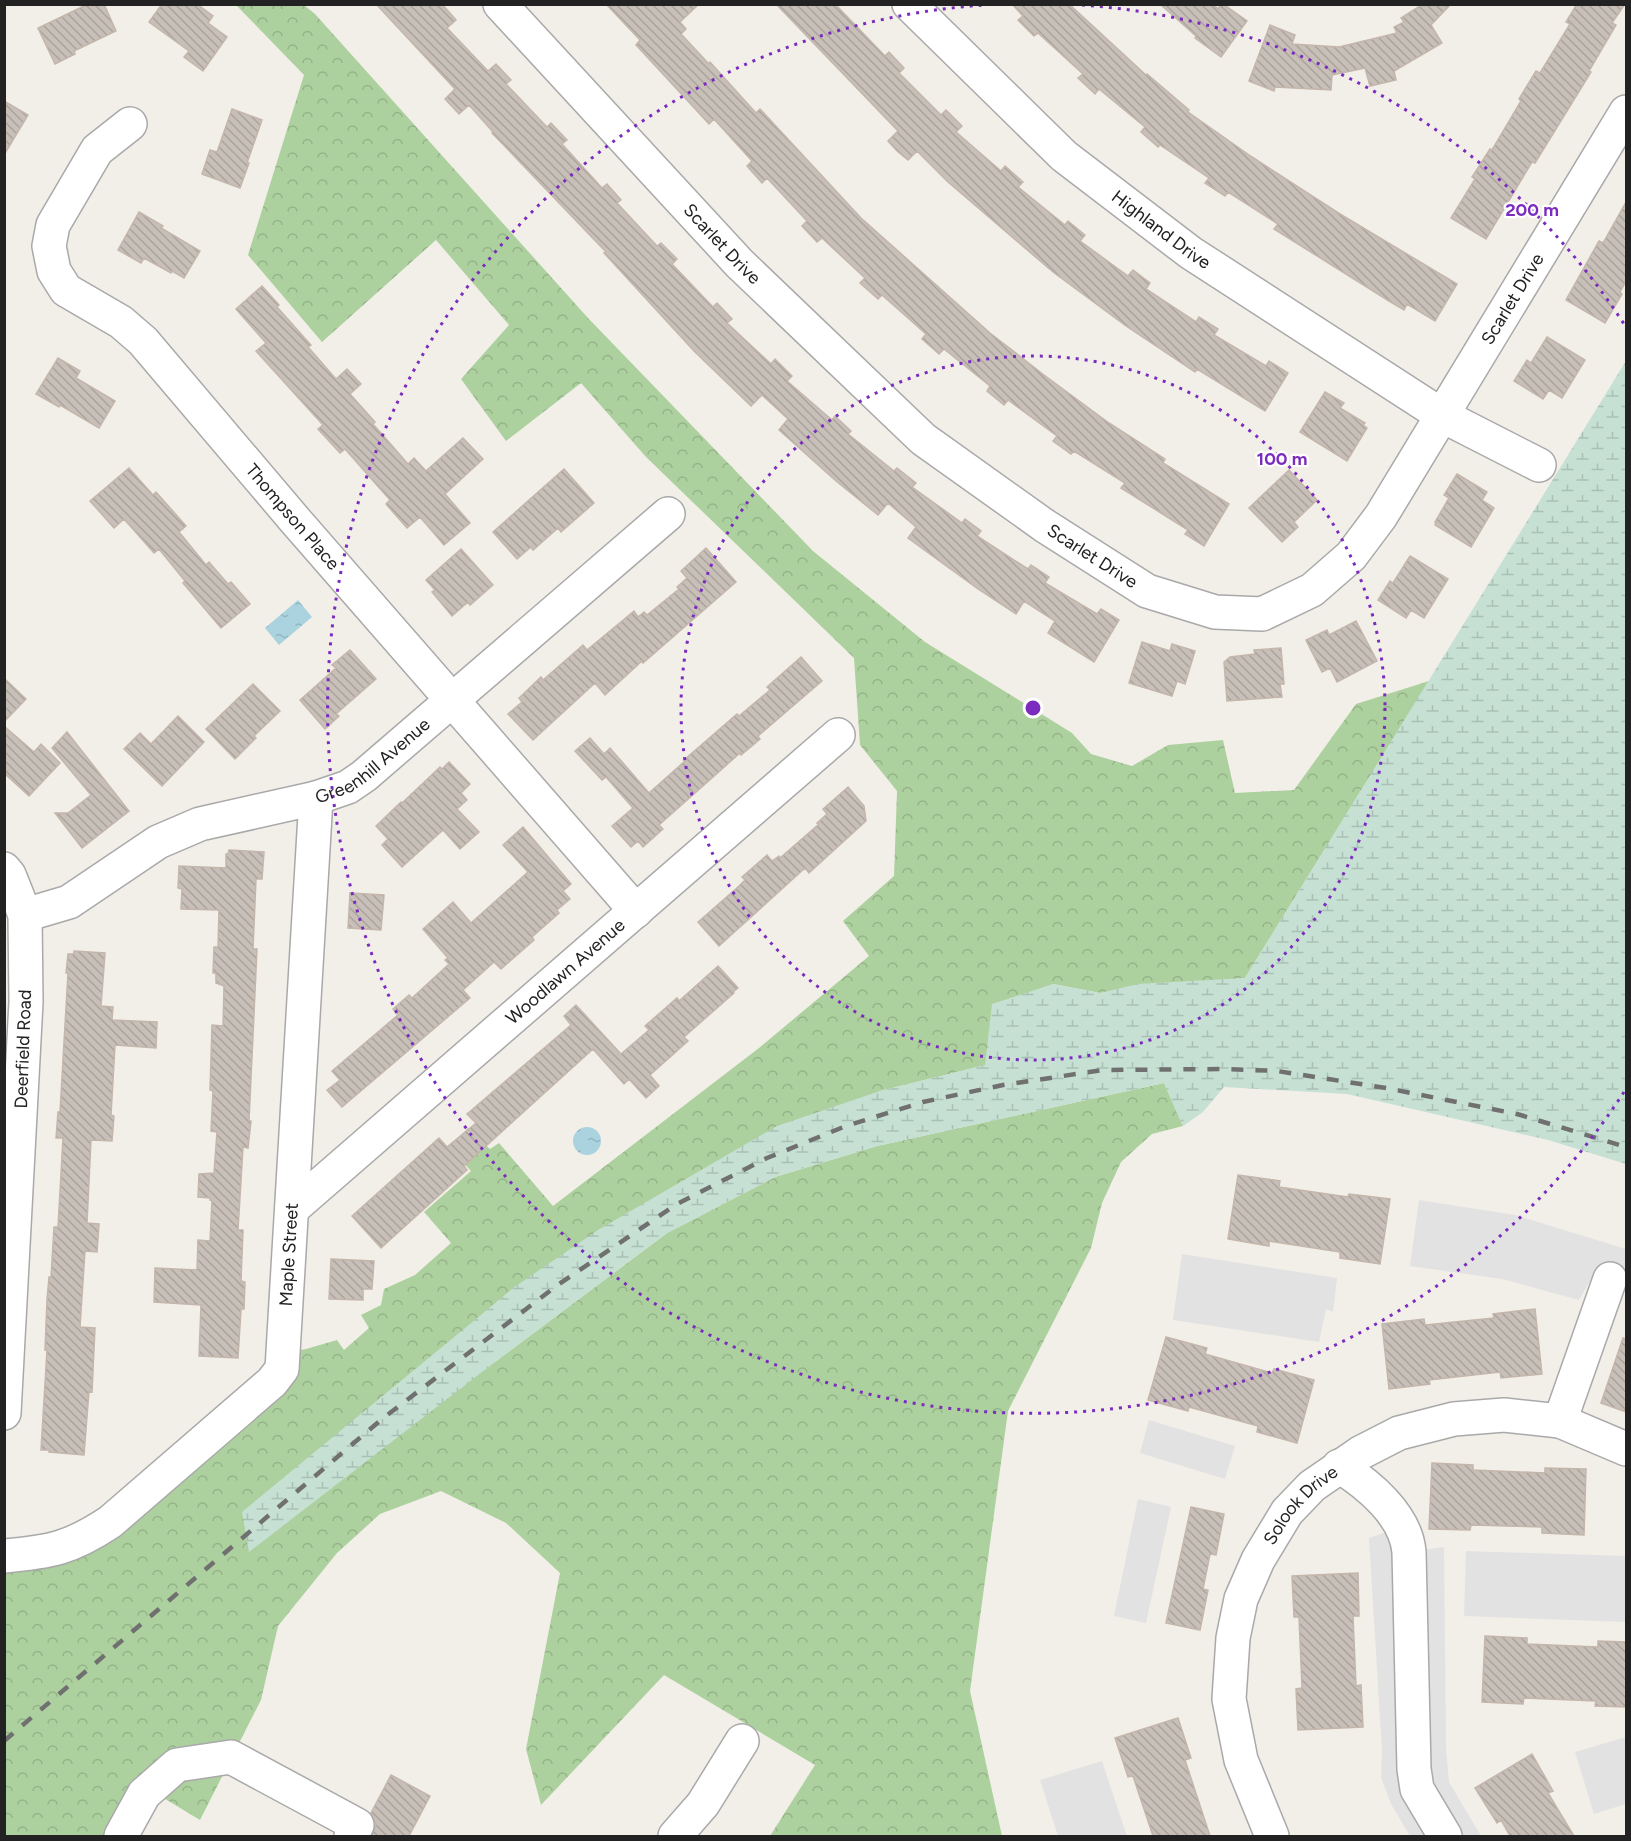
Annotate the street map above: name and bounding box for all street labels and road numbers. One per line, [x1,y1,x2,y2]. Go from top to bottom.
street label: Highland Drive [1107,185,1215,274]
street label: Scarlet Drive [679,199,766,289]
street label: Scarlet Drive [1477,249,1549,349]
street label: Thompson Place [241,459,344,575]
street label: Scarlet Drive [1043,519,1142,593]
street label: Greenhill Avenue [312,713,435,808]
street label: Woodlawn Avenue [501,914,630,1029]
street label: Deerfield Road [10,989,36,1109]
street label: Maple Street [275,1202,303,1307]
street label: Solook Drive [1259,1461,1342,1549]

